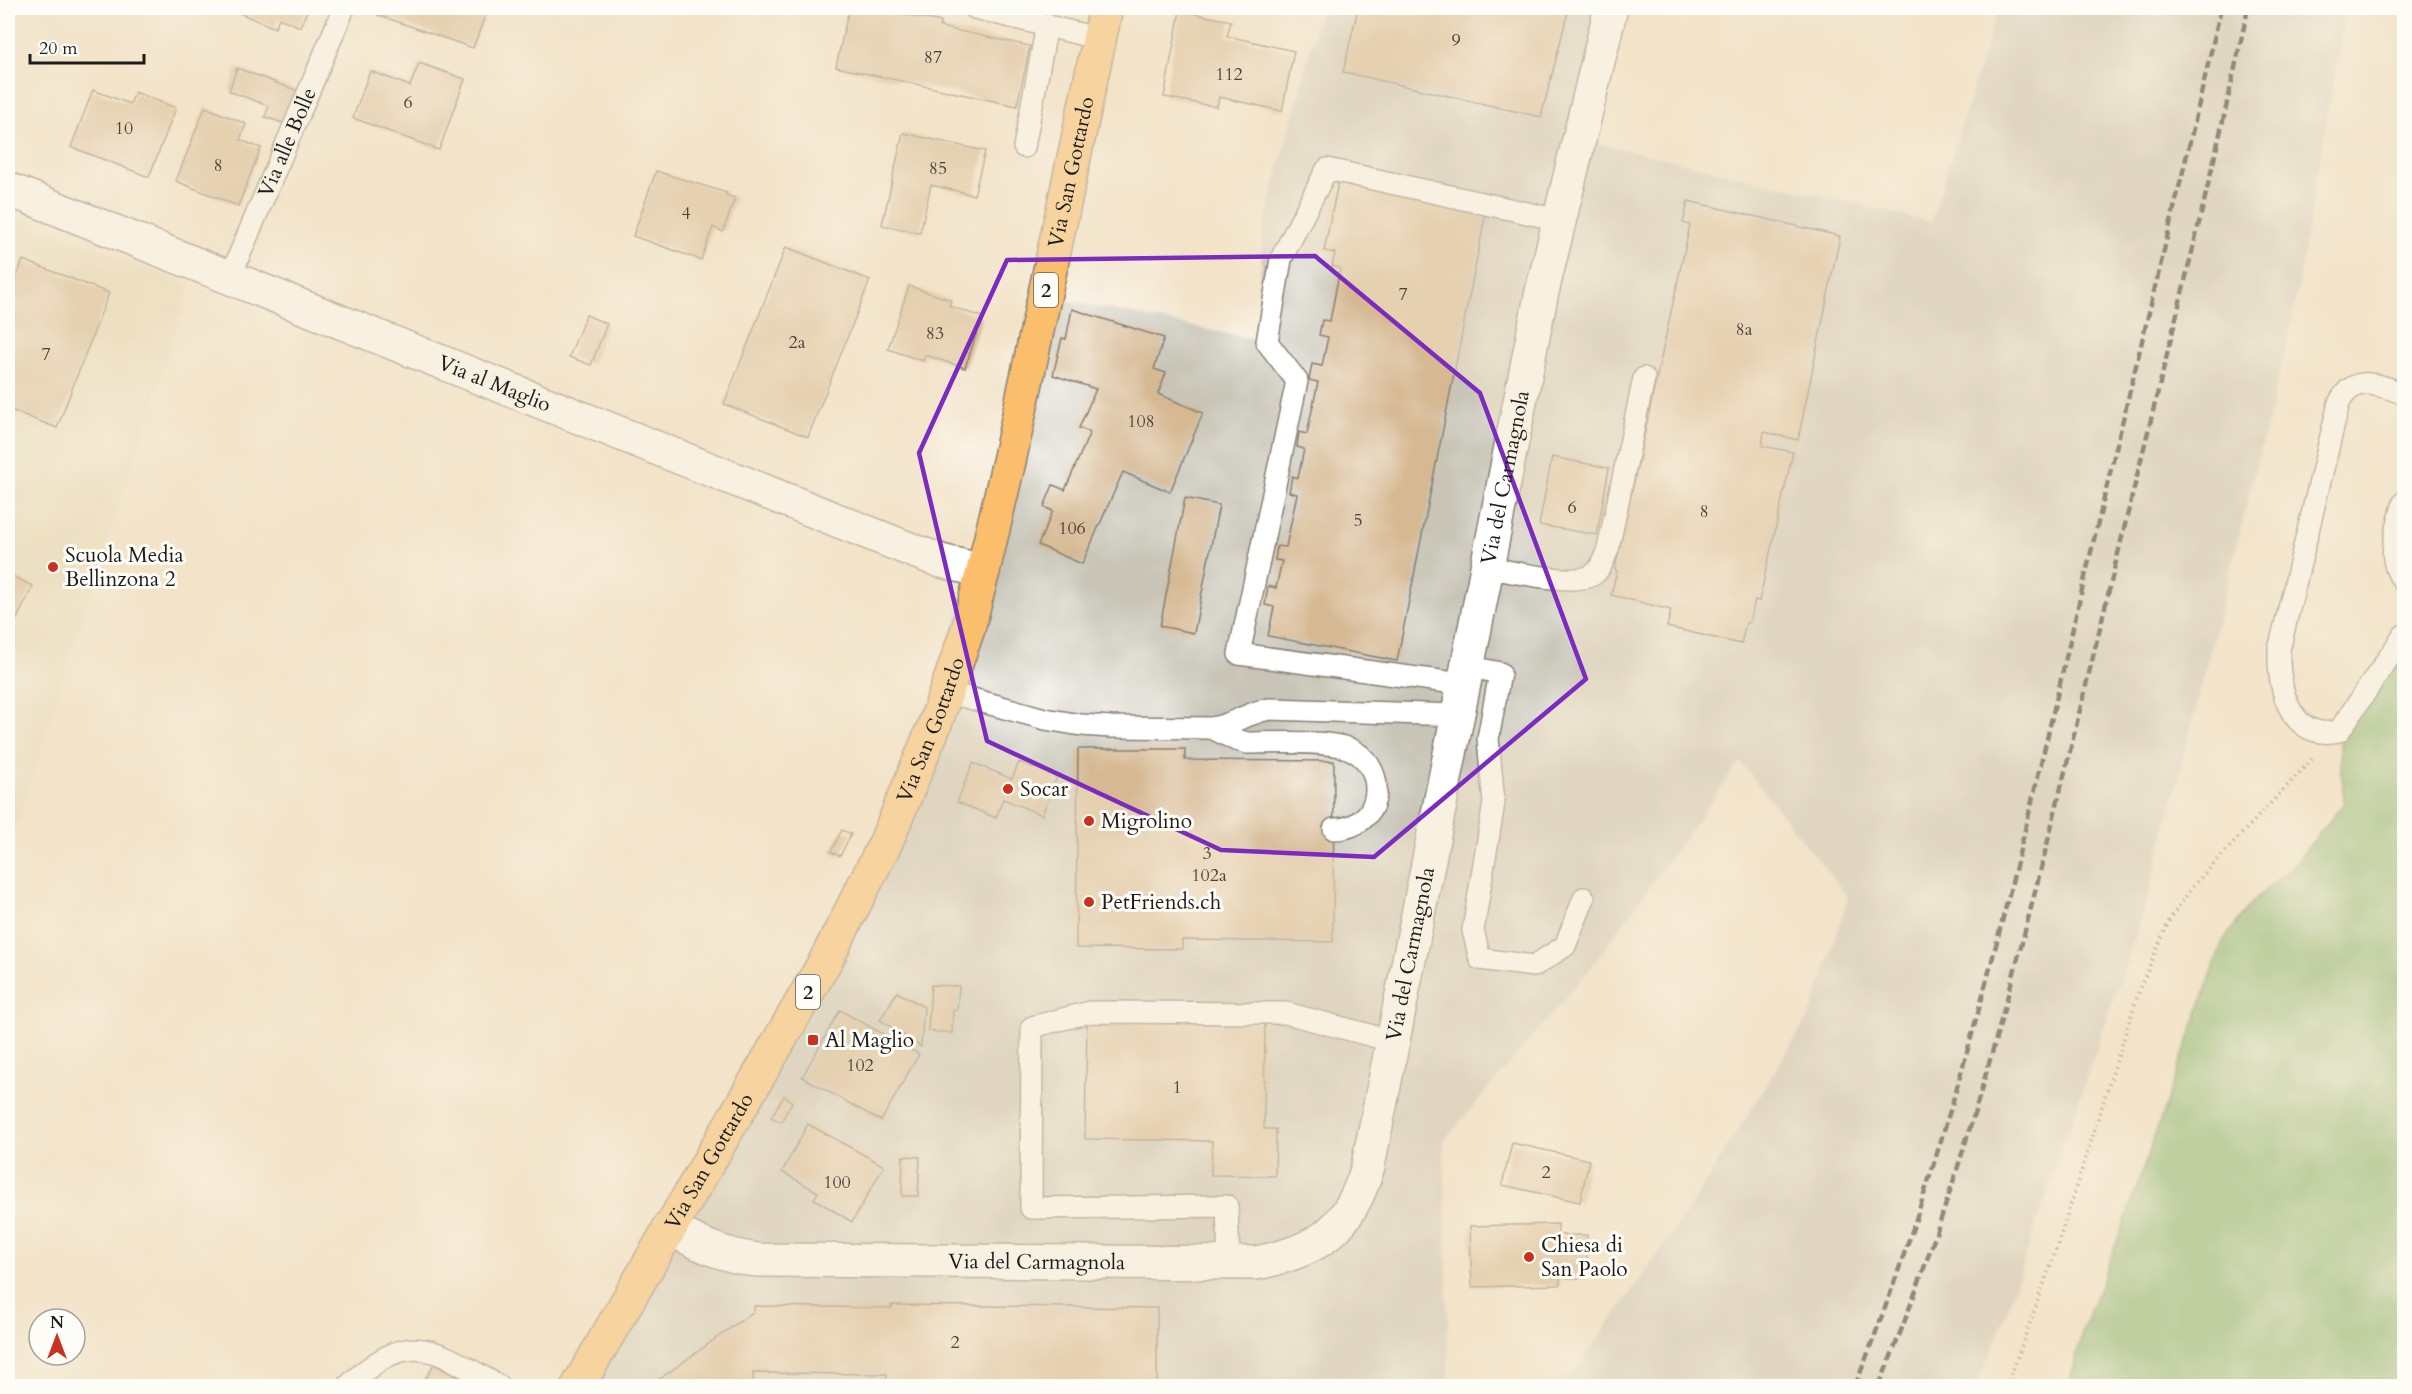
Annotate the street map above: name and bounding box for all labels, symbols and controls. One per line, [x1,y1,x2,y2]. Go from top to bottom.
scale bar [30,27,144,65]
house number: 9 [1451,28,1461,53]
text: 20 m [39,36,78,61]
house number: 87 [924,45,942,70]
house number: 112 [1215,62,1243,87]
street label: Via alle Bolle [251,83,324,202]
house number: 6 [403,90,413,115]
street label: Via San Gottardo [1041,94,1102,250]
house number: 10 [115,116,133,141]
house number: 8 [213,153,223,178]
house number: 85 [929,156,947,181]
house number: 4 [681,201,691,226]
road number: 2 [1034,273,1058,307]
house number: 7 [1398,282,1408,307]
house number: 8a [1736,317,1753,342]
house number: 83 [926,321,944,346]
house number: 2a [789,330,806,355]
house number: 7 [41,342,51,367]
street label: Via al Maglio [434,348,555,419]
street label: Via del Carmagnola [1474,388,1537,567]
house number: 108 [1127,409,1155,434]
house number: 6 [1567,495,1577,520]
house number: 8 [1699,499,1709,524]
house number: 5 [1353,508,1363,533]
house number: 106 [1058,516,1086,541]
place label: Scuola Media Bellinzona 2 [65,541,184,594]
marker: Scuola Media Bellinzona 2 [46,560,60,574]
street label: Via San Gottardo [890,653,972,807]
place label: Socar [1020,775,1069,804]
marker: Socar [1001,782,1015,796]
place label: Migrolino [1101,807,1192,836]
marker: Migrolino [1082,814,1096,828]
house number: 3 [1202,841,1212,866]
house number: 102a [1191,863,1227,888]
street label: Via del Carmagnola [1379,865,1442,1044]
place label: PetFriends.ch [1101,888,1222,917]
marker: PetFriends.ch [1082,895,1096,909]
road number: 2 [796,975,820,1009]
place label: Al Maglio [825,1026,914,1055]
marker: Al Maglio [806,1033,820,1047]
house number: 102 [846,1053,874,1078]
house number: 1 [1172,1075,1182,1100]
street label: Via San Gottardo [658,1088,761,1235]
house number: 2 [1541,1160,1551,1185]
house number: 100 [823,1170,851,1195]
place label: Chiesa di San Paolo [1541,1231,1628,1284]
street label: Via del Carmagnola [948,1247,1125,1277]
marker: Chiesa di San Paolo [1522,1250,1536,1264]
north arrow [27,1307,87,1367]
text: N [50,1312,64,1334]
house number: 2 [950,1330,960,1355]

